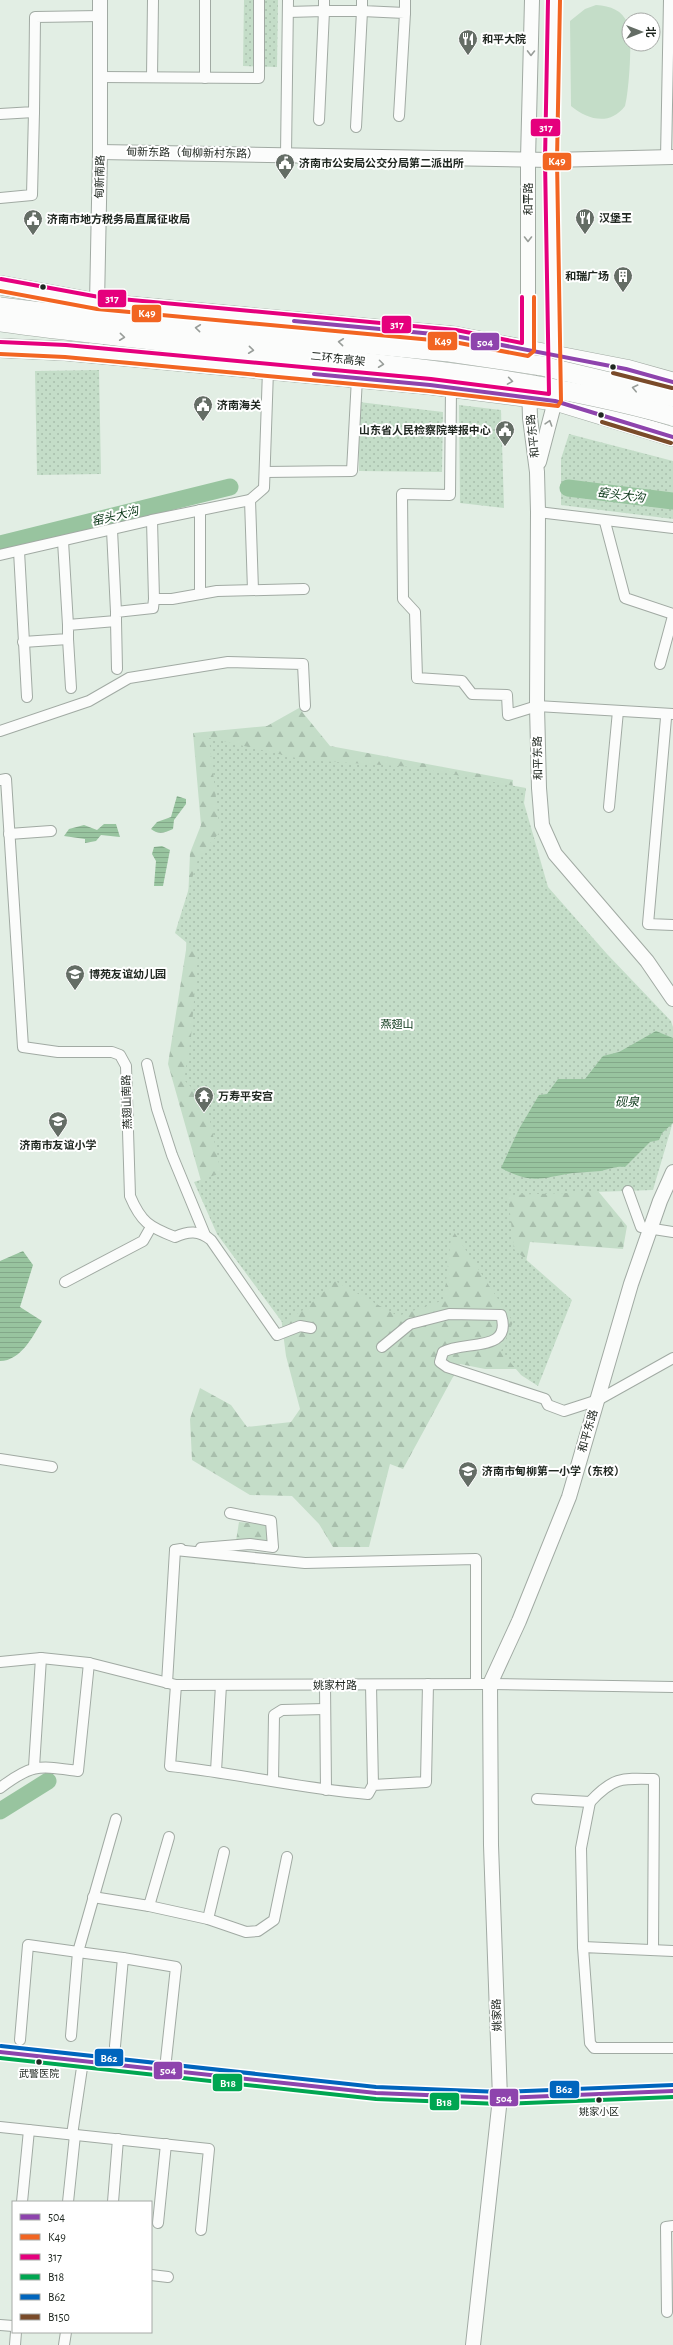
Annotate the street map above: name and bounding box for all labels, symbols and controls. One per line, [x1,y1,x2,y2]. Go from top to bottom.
north arrow [621,12,661,52]
text: 北 [645,27,656,38]
restaurant icon: 和平大院 [457,28,479,56]
place label: 和平大院 [482,33,526,45]
one-way arrow [526,50,535,56]
line badge: 317 [530,118,561,137]
text: 317 [539,122,553,133]
street label: 甸新东路（甸柳新村东路） [126,145,258,160]
public building icon: 济南市公安局公交分局第二派出所 [274,152,296,180]
line badge: K49 [542,152,572,171]
street label: 甸新南路 [93,155,106,199]
text: K49 [548,156,566,167]
place label: 济南市公安局公交分局第二派出所 [299,157,464,169]
street label: 和平路 [522,183,534,216]
restaurant icon: 汉堡王 [574,207,596,235]
public building icon: 济南市地方税务局直属征收局 [22,208,44,236]
place label: 汉堡王 [599,212,632,224]
place label: 济南市地方税务局直属征收局 [47,213,190,225]
one-way arrow [524,236,532,242]
building icon: 和瑞广场 [612,265,634,293]
place label: 和瑞广场 [565,270,609,282]
unlabelled marker [38,282,48,292]
line badge: 317 [97,289,127,308]
text: 317 [105,293,119,304]
line badge: K49 [131,304,162,323]
text: K49 [138,308,156,319]
line badge: 317 [381,315,412,334]
text: 317 [390,319,404,330]
one-way arrow [195,324,201,333]
line badge: K49 [427,331,458,351]
line badge: 504 [470,332,500,351]
one-way arrow [119,333,125,342]
text: K49 [434,336,452,347]
text: 504 [477,337,493,348]
one-way arrow [338,338,344,347]
one-way arrow [248,346,254,355]
street label: 二环东高架 [310,350,366,367]
one-way arrow [378,359,384,368]
unlabelled marker [608,362,618,372]
one-way arrow [506,376,513,385]
one-way arrow [632,384,638,392]
public building icon: 济南海关 [192,394,214,422]
place label: 济南海关 [217,399,261,411]
unlabelled marker [596,410,606,420]
street label: 和平东路 [524,414,541,459]
public building icon: 山东省人民检察院举报中心 [494,419,516,447]
one-way arrow [544,420,553,427]
place label: 山东省人民检察院举报中心 [359,424,491,436]
water label: 窑头大沟 [596,485,648,504]
water label: 窑头大沟 [90,503,142,528]
street label: 和平东路 [531,736,544,780]
school or university icon: 博苑友谊幼儿园 [64,963,86,991]
place label: 博苑友谊幼儿园 [89,968,166,980]
park label: 燕翅山 [381,1018,414,1030]
street label: 燕翅山南路 [120,1074,133,1130]
temple icon: 万寿平安宫 [193,1085,215,1113]
place label: 万寿平安宫 [218,1090,273,1102]
water label: 砚泉 [615,1095,640,1108]
school or university icon: 济南市友谊小学 [47,1110,69,1138]
place label: 济南市友谊小学 [20,1139,97,1151]
street label: 和平东路 [576,1408,599,1454]
school or university icon: 济南市甸柳第一小学（东校） [457,1460,479,1488]
place label: 济南市甸柳第一小学（东校） [482,1465,625,1477]
street label: 姚家村路 [313,1679,357,1691]
street label: 姚家路 [490,1998,503,2032]
line badge: B62 [94,2048,124,2067]
text: B62 [101,2053,117,2064]
marker: 武警医院 [34,2057,44,2067]
line badge: 504 [153,2061,183,2080]
text: 504 [160,2065,176,2076]
place label: 武警医院 [19,2068,59,2079]
line badge: B18 [212,2073,243,2092]
text: B18 [220,2078,236,2089]
line badge: B62 [549,2080,580,2099]
text: B62 [556,2084,572,2095]
line badge: 504 [489,2088,519,2107]
line badge: B18 [429,2092,460,2111]
text: 504 [496,2093,512,2104]
marker: 姚家小区 [594,2095,604,2105]
text: B18 [436,2097,452,2108]
place label: 姚家小区 [579,2106,619,2117]
legend [12,2201,152,2333]
text: 504 [48,2211,65,2223]
text: K49 [48,2231,66,2243]
text: 317 [48,2251,62,2263]
text: B18 [48,2271,65,2283]
text: B62 [48,2291,66,2303]
text: B150 [48,2311,70,2323]

